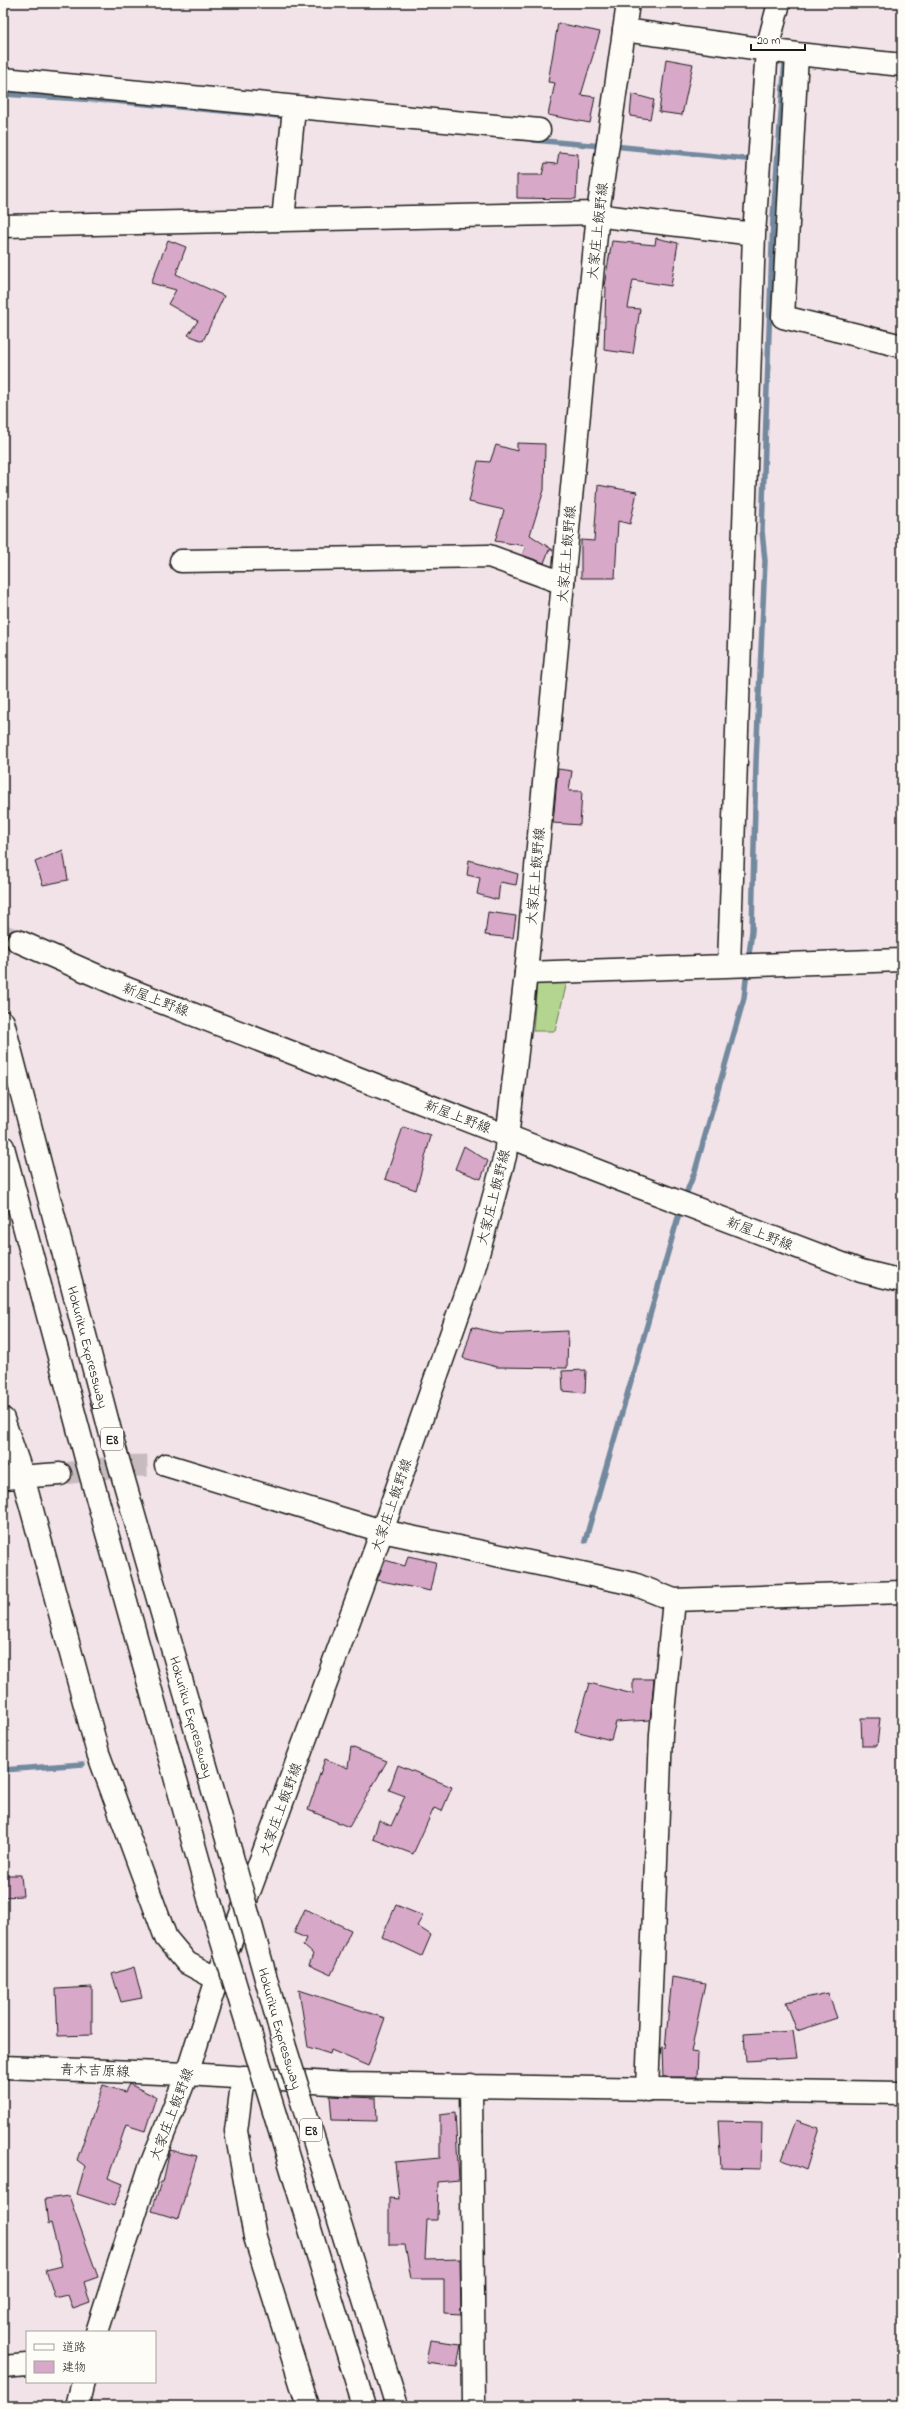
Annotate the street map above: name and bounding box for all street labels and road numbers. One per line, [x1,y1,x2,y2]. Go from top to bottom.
street label: 大家庄上飯野線 [583,181,614,281]
street label: 大家庄上飯野線 [553,504,582,604]
street label: 大家庄上飯野線 [522,826,551,926]
street label: 新屋上野線 [119,978,192,1023]
street label: 新屋上野線 [421,1095,494,1140]
street label: 大家庄上飯野線 [472,1147,516,1247]
street label: 新屋上野線 [723,1212,796,1257]
street label: Hokuriku Expressway [61,1284,113,1411]
road number: E8 [101,1428,123,1450]
street label: 大家庄上飯野線 [367,1456,418,1555]
street label: Hokuriku Expressway [163,1654,218,1781]
street label: 大家庄上飯野線 [255,1760,308,1859]
street label: Hokuriku Expressway [251,1965,307,2092]
street label: 青木吉原線 [60,2060,130,2083]
street label: 大家庄上飯野線 [145,2065,200,2164]
road number: E8 [300,2119,322,2141]

